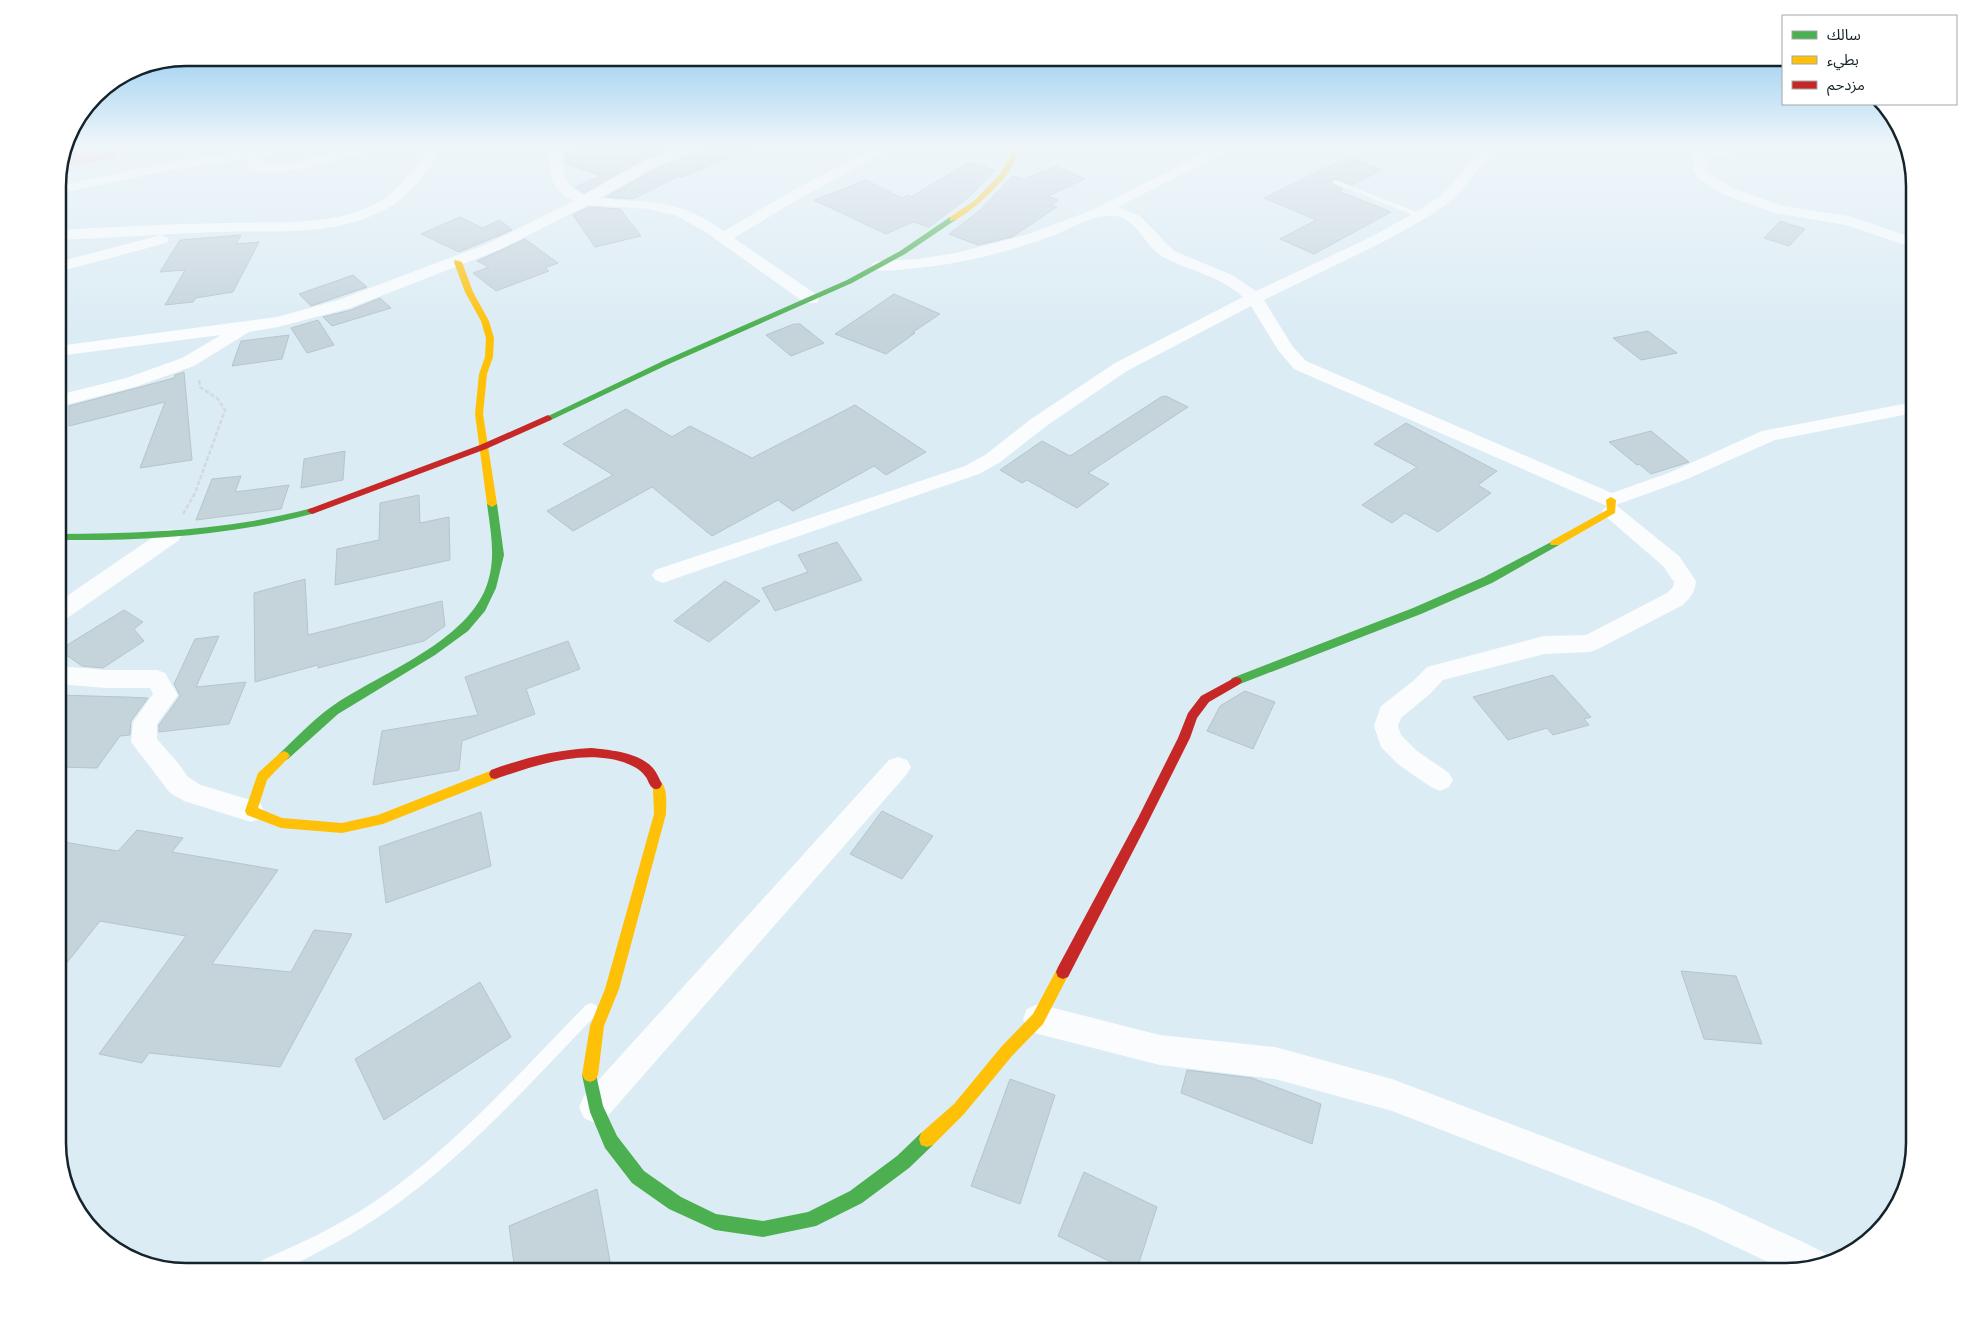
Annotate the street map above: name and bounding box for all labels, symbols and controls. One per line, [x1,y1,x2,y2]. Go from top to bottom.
legend [1782,15,1957,105]
text: سالك [1827,26,1861,44]
text: بطيء [1827,51,1859,71]
text: مزدحم [1827,76,1865,96]

